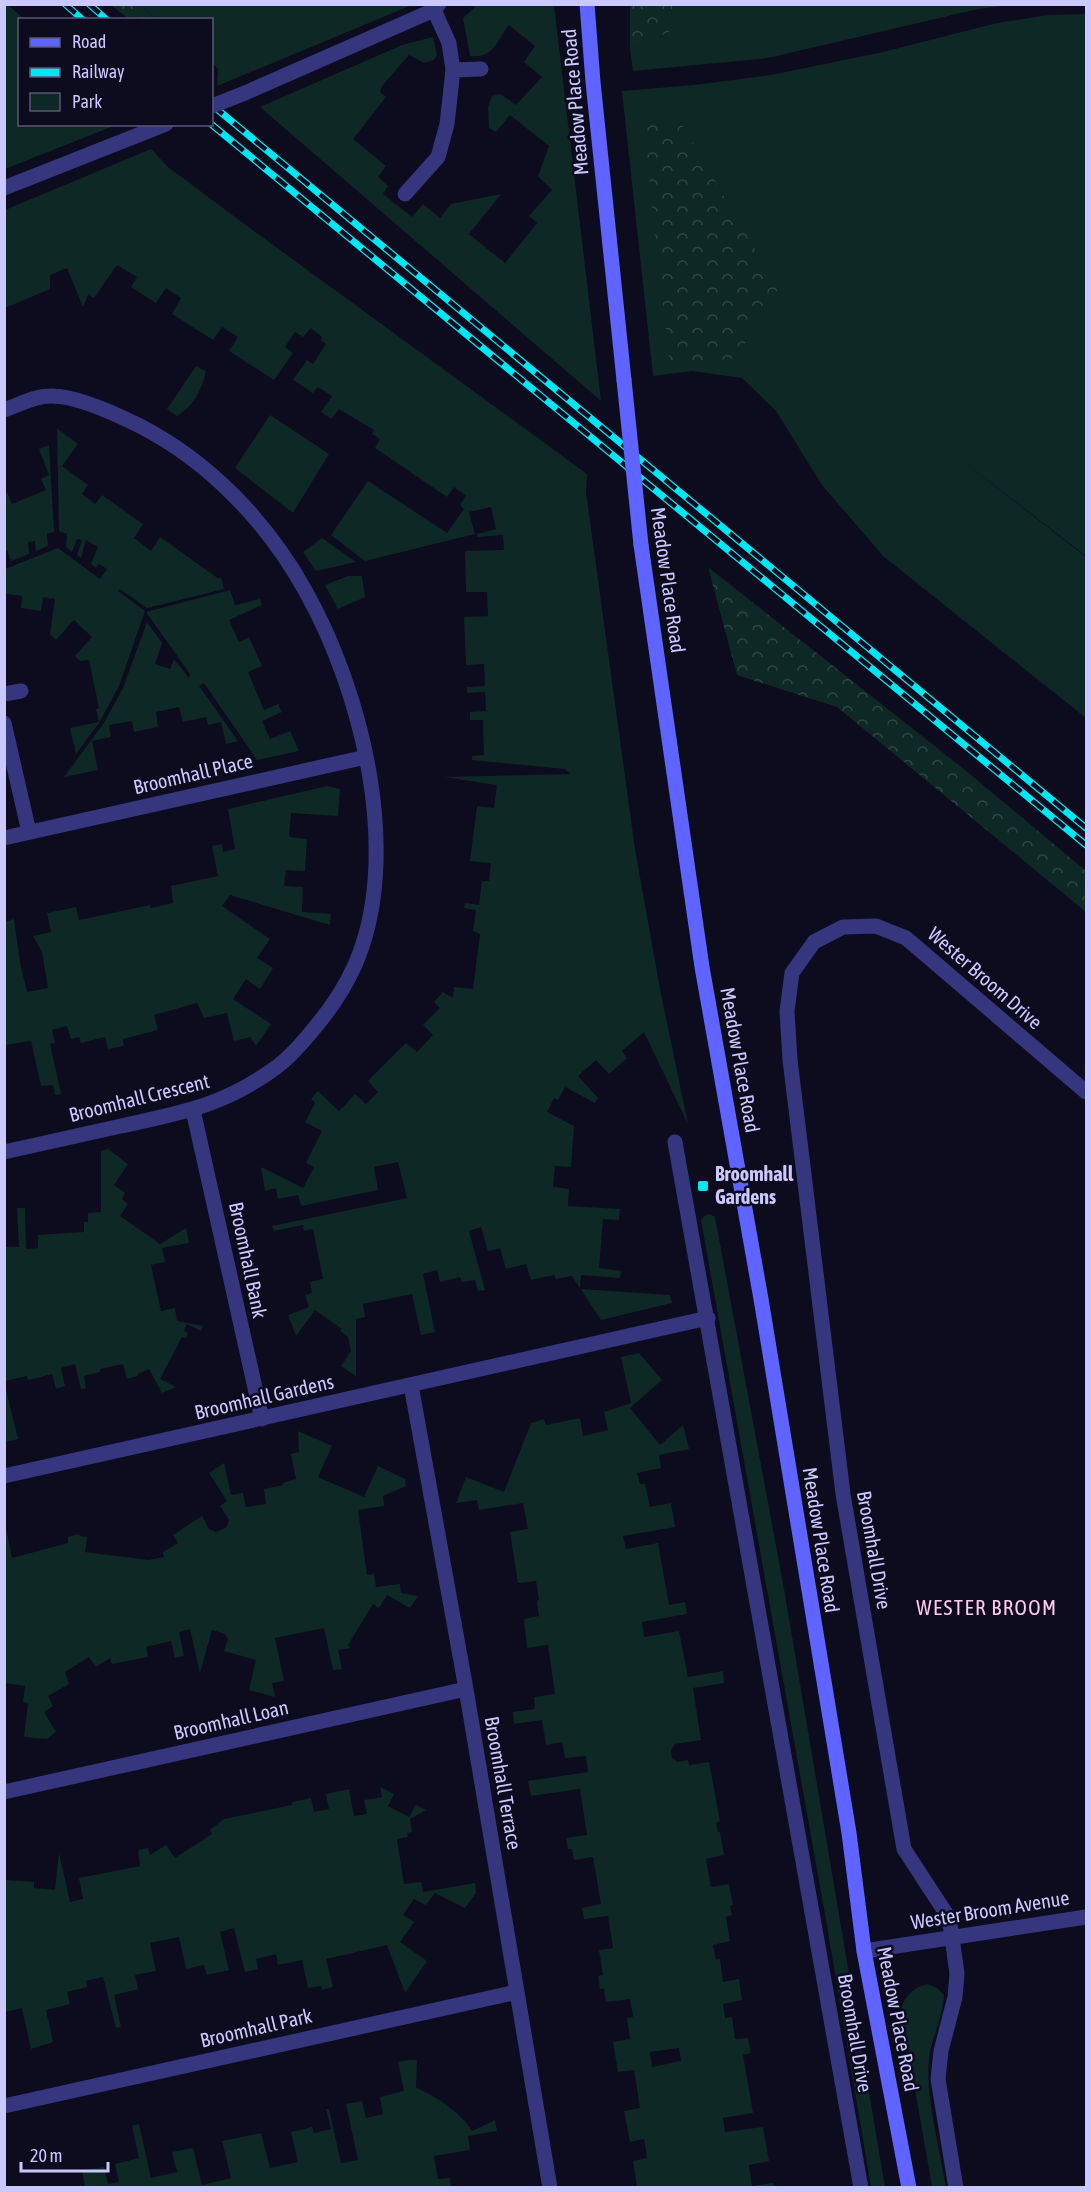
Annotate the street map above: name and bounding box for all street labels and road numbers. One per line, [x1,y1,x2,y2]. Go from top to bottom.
street label: Meadow Place Road [557,28,592,176]
street label: Meadow Place Road [647,506,690,654]
street label: Broomhall Place [131,749,255,798]
street label: Wester Broom Drive [924,922,1047,1033]
street label: Meadow Place Road [716,986,765,1134]
street label: Broomhall Crescent [66,1069,212,1126]
street label: Broomhall Bank [225,1200,272,1320]
street label: Broomhall Gardens [192,1369,336,1424]
street label: Meadow Place Road [799,1466,844,1614]
street label: Broomhall Drive [853,1489,896,1611]
street label: Broomhall Loan [171,1695,291,1744]
street label: Broomhall Terrace [480,1715,527,1851]
street label: Wester Broom Avenue [909,1886,1071,1933]
street label: Meadow Place Road [873,1945,924,2093]
street label: Broomhall Drive [834,1972,877,2094]
street label: Broomhall Park [198,2003,314,2052]

